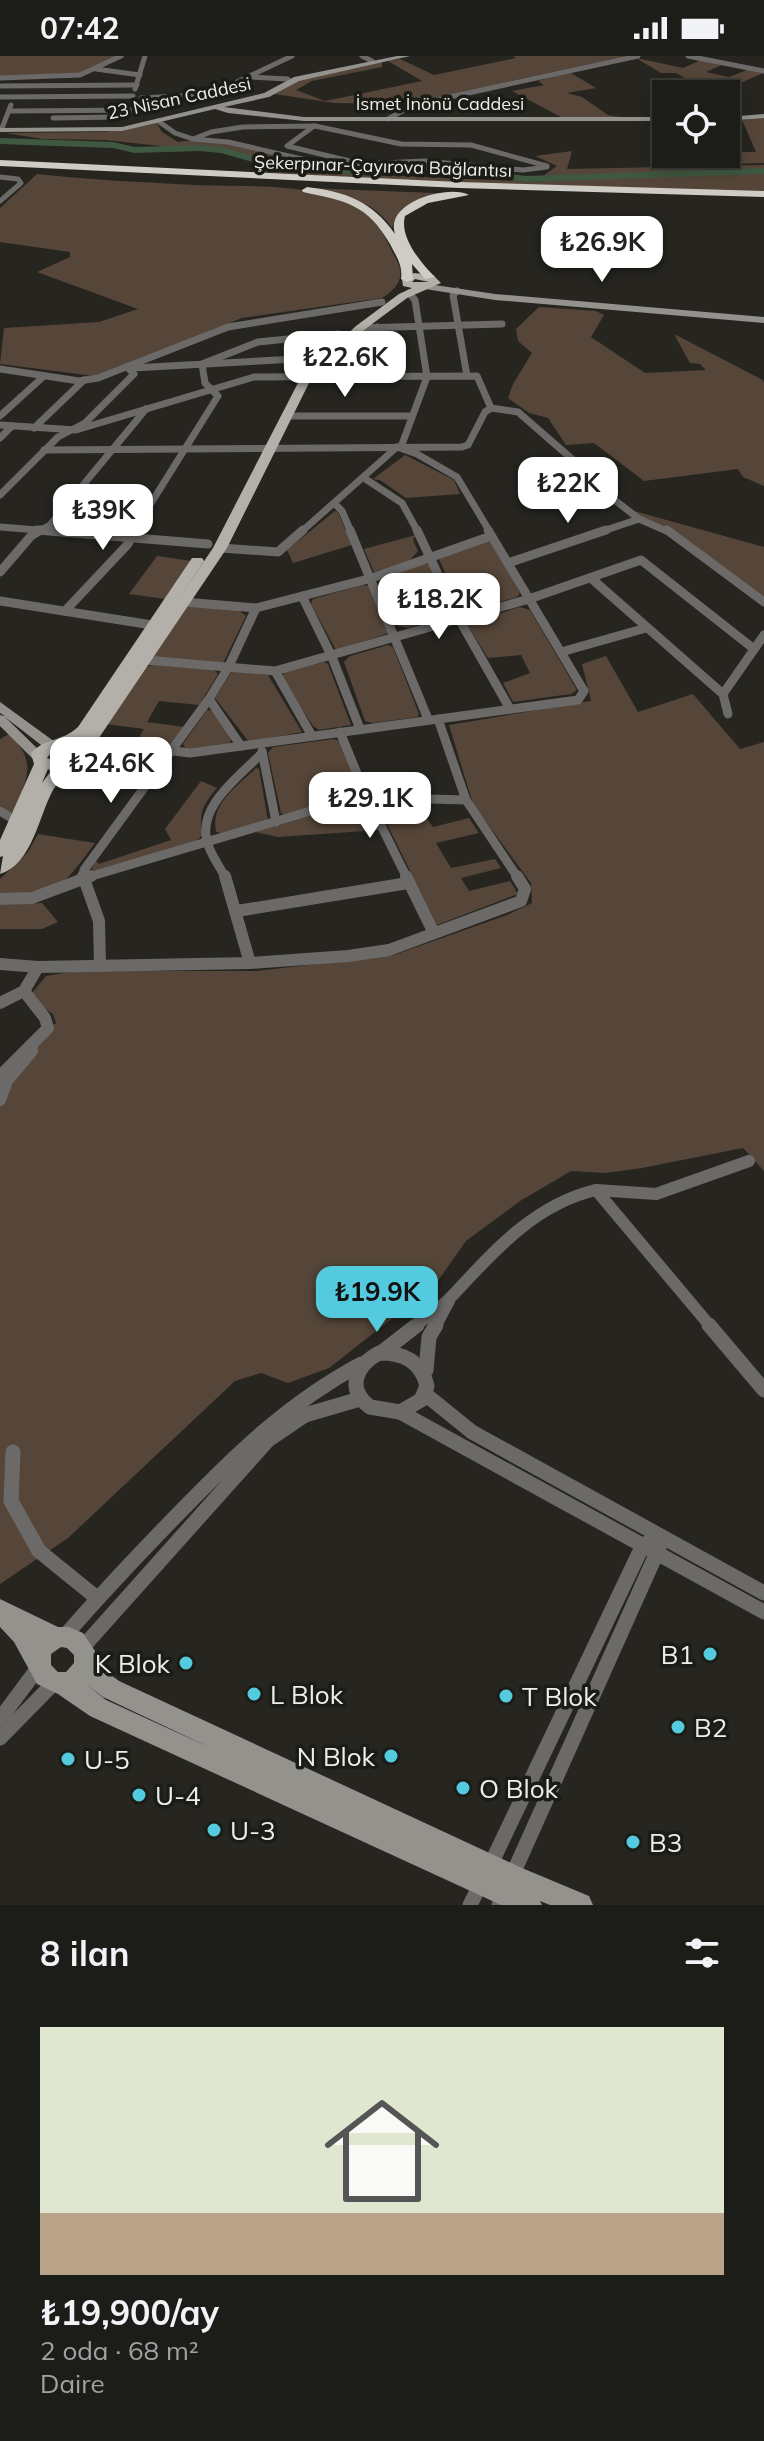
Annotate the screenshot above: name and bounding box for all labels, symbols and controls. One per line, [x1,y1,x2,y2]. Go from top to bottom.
text: 07:42 [40,9,119,47]
street label: 23 Nisan Caddesi [105,72,253,124]
map controls [652,80,740,168]
button: locate [652,80,740,168]
street label: İsmet İnönü Caddesi [356,92,524,115]
street label: Şekerpınar-Çayırova Bağlantısı [254,150,512,182]
pin: ₺26.9K [537,216,667,284]
text: ₺26.9K [559,225,645,258]
pin: ₺22.6K [280,331,410,399]
text: ₺22.6K [302,340,388,373]
pin: ₺22K [521,457,615,525]
text: ₺22K [536,466,600,499]
pin: ₺39K [56,484,150,552]
text: ₺39K [71,493,135,526]
pin: ₺18.2K [374,573,504,641]
text: ₺18.2K [396,582,482,615]
pin: ₺24.6K [46,737,176,805]
text: ₺24.6K [68,746,154,779]
pin: ₺29.1K [305,772,435,840]
text: ₺29.1K [327,781,413,814]
pin: ₺19.9K [312,1266,442,1334]
text: ₺19.9K [334,1275,420,1308]
place label: B1 [661,1638,694,1671]
marker: B1 [701,1645,719,1663]
place label: K Blok [95,1647,171,1680]
marker: K Blok [177,1654,195,1672]
place label: L Blok [270,1678,344,1711]
place label: T Blok [522,1680,597,1713]
marker: L Blok [245,1685,263,1703]
marker: T Blok [497,1687,515,1705]
place label: B2 [694,1711,727,1744]
marker: B2 [669,1718,687,1736]
place label: N Blok [297,1740,376,1773]
place label: U-5 [84,1743,130,1776]
marker: N Blok [382,1747,400,1765]
marker: U-5 [59,1750,77,1768]
place label: O Blok [479,1772,559,1805]
place label: U-4 [155,1779,201,1812]
marker: O Blok [454,1779,472,1797]
marker: U-4 [130,1786,148,1804]
place label: U-3 [230,1814,276,1847]
marker: U-3 [205,1821,223,1839]
place label: B3 [649,1826,682,1859]
marker: B3 [624,1833,642,1851]
icon: filters [680,1931,724,1975]
text: 8 ilan [40,1932,129,1975]
icon: home [310,2079,454,2223]
text: ₺19,900/ay [40,2291,219,2334]
text: 2 oda · 68 m² [40,2334,199,2367]
text: Daire [40,2367,105,2400]

